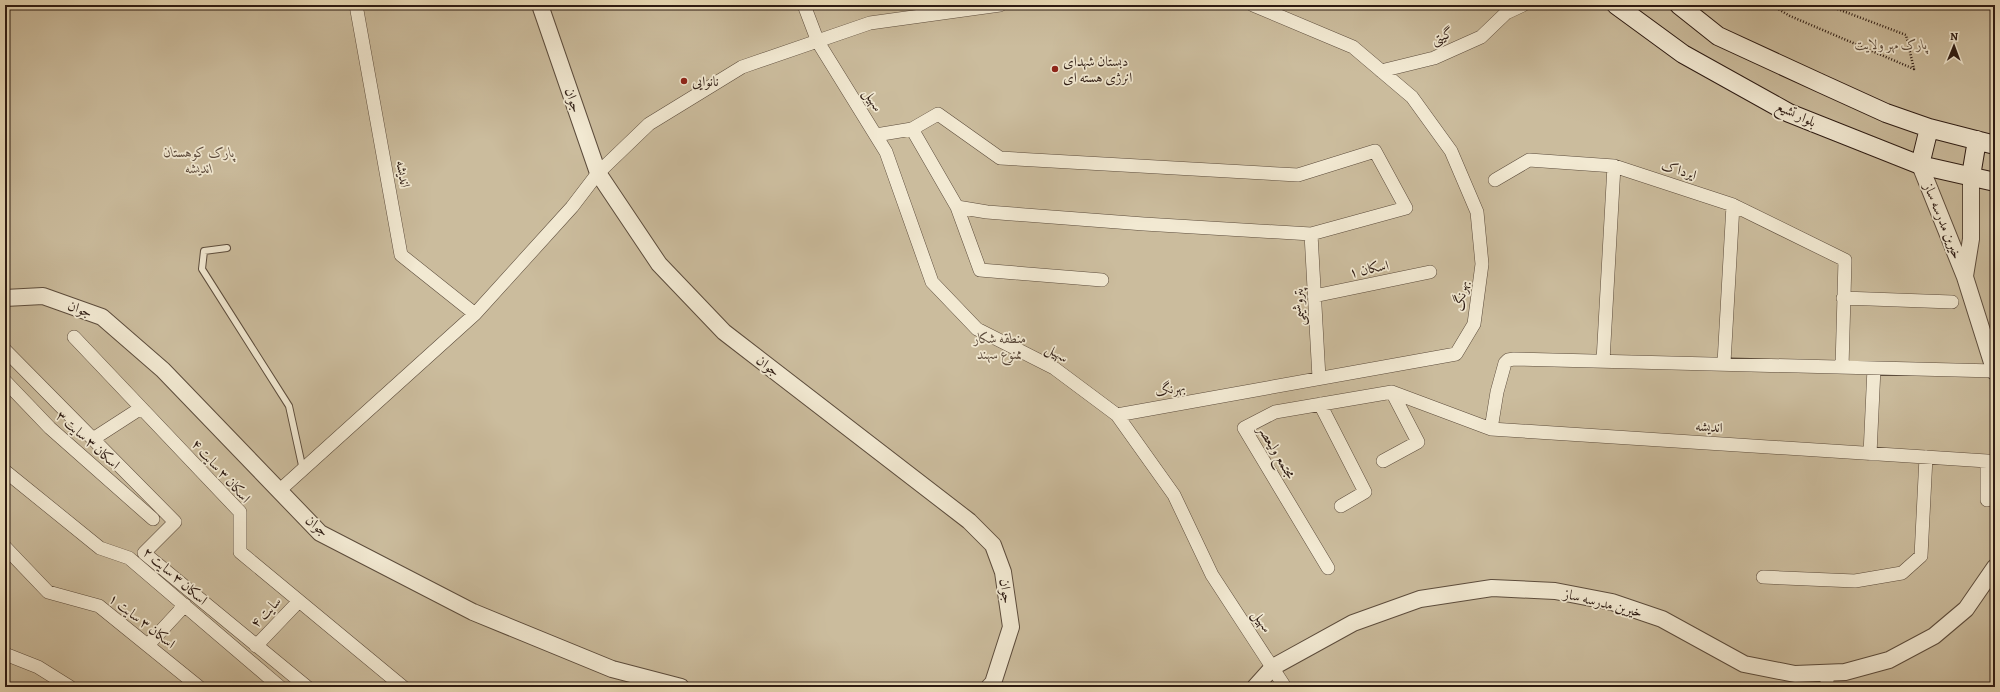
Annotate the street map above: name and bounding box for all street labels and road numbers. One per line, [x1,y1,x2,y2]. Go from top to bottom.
street label: گیتی [1428,23,1456,49]
street label: جوان [560,85,586,115]
street label: سهیل [858,85,887,116]
street label: بلوار تشیع [1771,96,1820,135]
street label: ایرداک [1659,155,1699,185]
street label: اندیشه [391,159,415,189]
street label: خیرین مدرسه ساز [1918,178,1967,262]
street label: اسکان ۱ [1347,256,1391,282]
street label: بهرنگ [1450,280,1472,312]
street label: پتروشیمی [1288,286,1310,326]
street label: جوان [65,296,95,322]
street label: سهیل [1041,339,1072,368]
street label: جوان [752,351,784,381]
street label: بهرنگ [1153,377,1187,401]
street label: اسکان ۳ سایت ۳ [52,406,124,474]
street label: اندیشه [1695,417,1723,437]
street label: مجتمع ولیعصر [1249,420,1301,485]
street label: اسکان ۳ سایت ۴ [187,435,255,507]
street label: جوان [301,511,333,541]
street label: اسکان ۳ سایت ۲ [139,543,211,609]
street label: جوان [995,577,1017,605]
street label: خیرین مدرسه ساز [1560,584,1644,622]
street label: اسکان ۳ سایت ۱ [105,589,179,653]
street label: سایت ۴ [246,592,286,632]
street label: سهیل [1247,606,1277,637]

